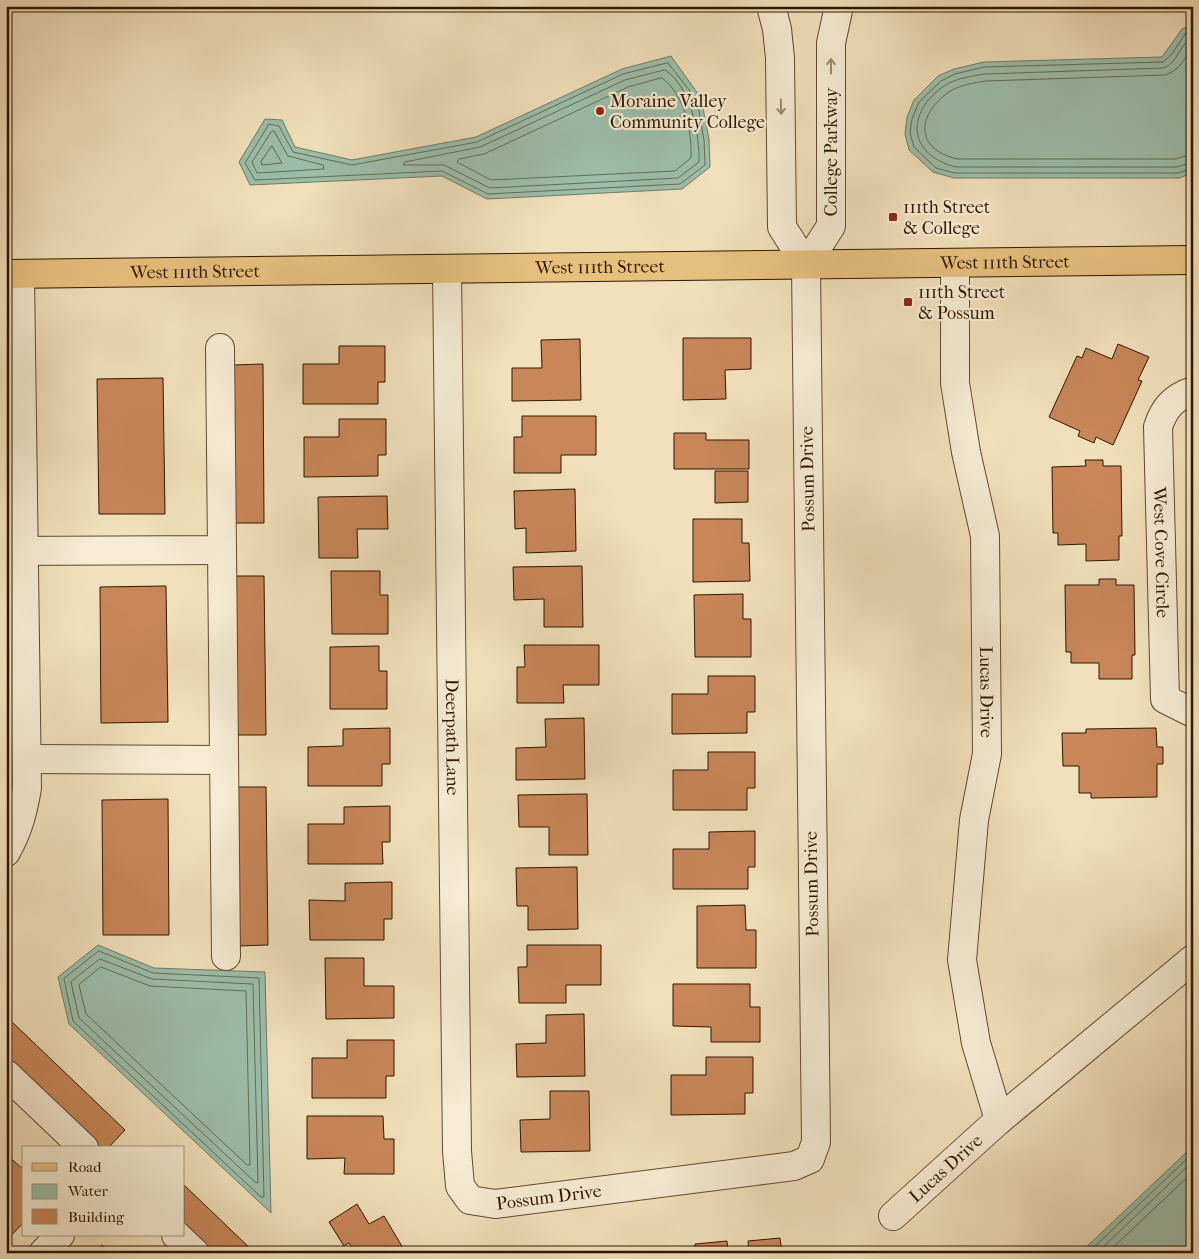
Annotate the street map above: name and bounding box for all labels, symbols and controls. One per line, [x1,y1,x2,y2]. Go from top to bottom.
one-way arrow [826,58,836,74]
street label: College Parkway [821,86,842,216]
place label: Moraine Valley Community College [610,91,765,133]
one-way arrow [776,98,786,114]
marker: Moraine Valley Community College [594,105,606,117]
place label: 111th Street & College [903,197,991,239]
marker: 111th Street & College [887,211,899,223]
street label: West 111th Street [939,251,1070,273]
street label: West 111th Street [534,256,665,278]
street label: West 111th Street [129,261,260,283]
place label: 111th Street & Possum [918,282,1006,324]
marker: 111th Street & Possum [902,296,914,308]
street label: Possum Drive [797,426,819,532]
street label: West Cove Circle [1149,486,1173,618]
street label: Lucas Drive [976,646,997,738]
street label: Deerpath Lane [441,678,463,796]
street label: Possum Drive [801,831,823,937]
street label: Lucas Drive [905,1130,987,1207]
legend [22,1146,185,1236]
text: Road [68,1158,102,1176]
street label: Possum Drive [495,1180,603,1214]
text: Water [67,1182,108,1200]
text: Building [68,1208,125,1226]

